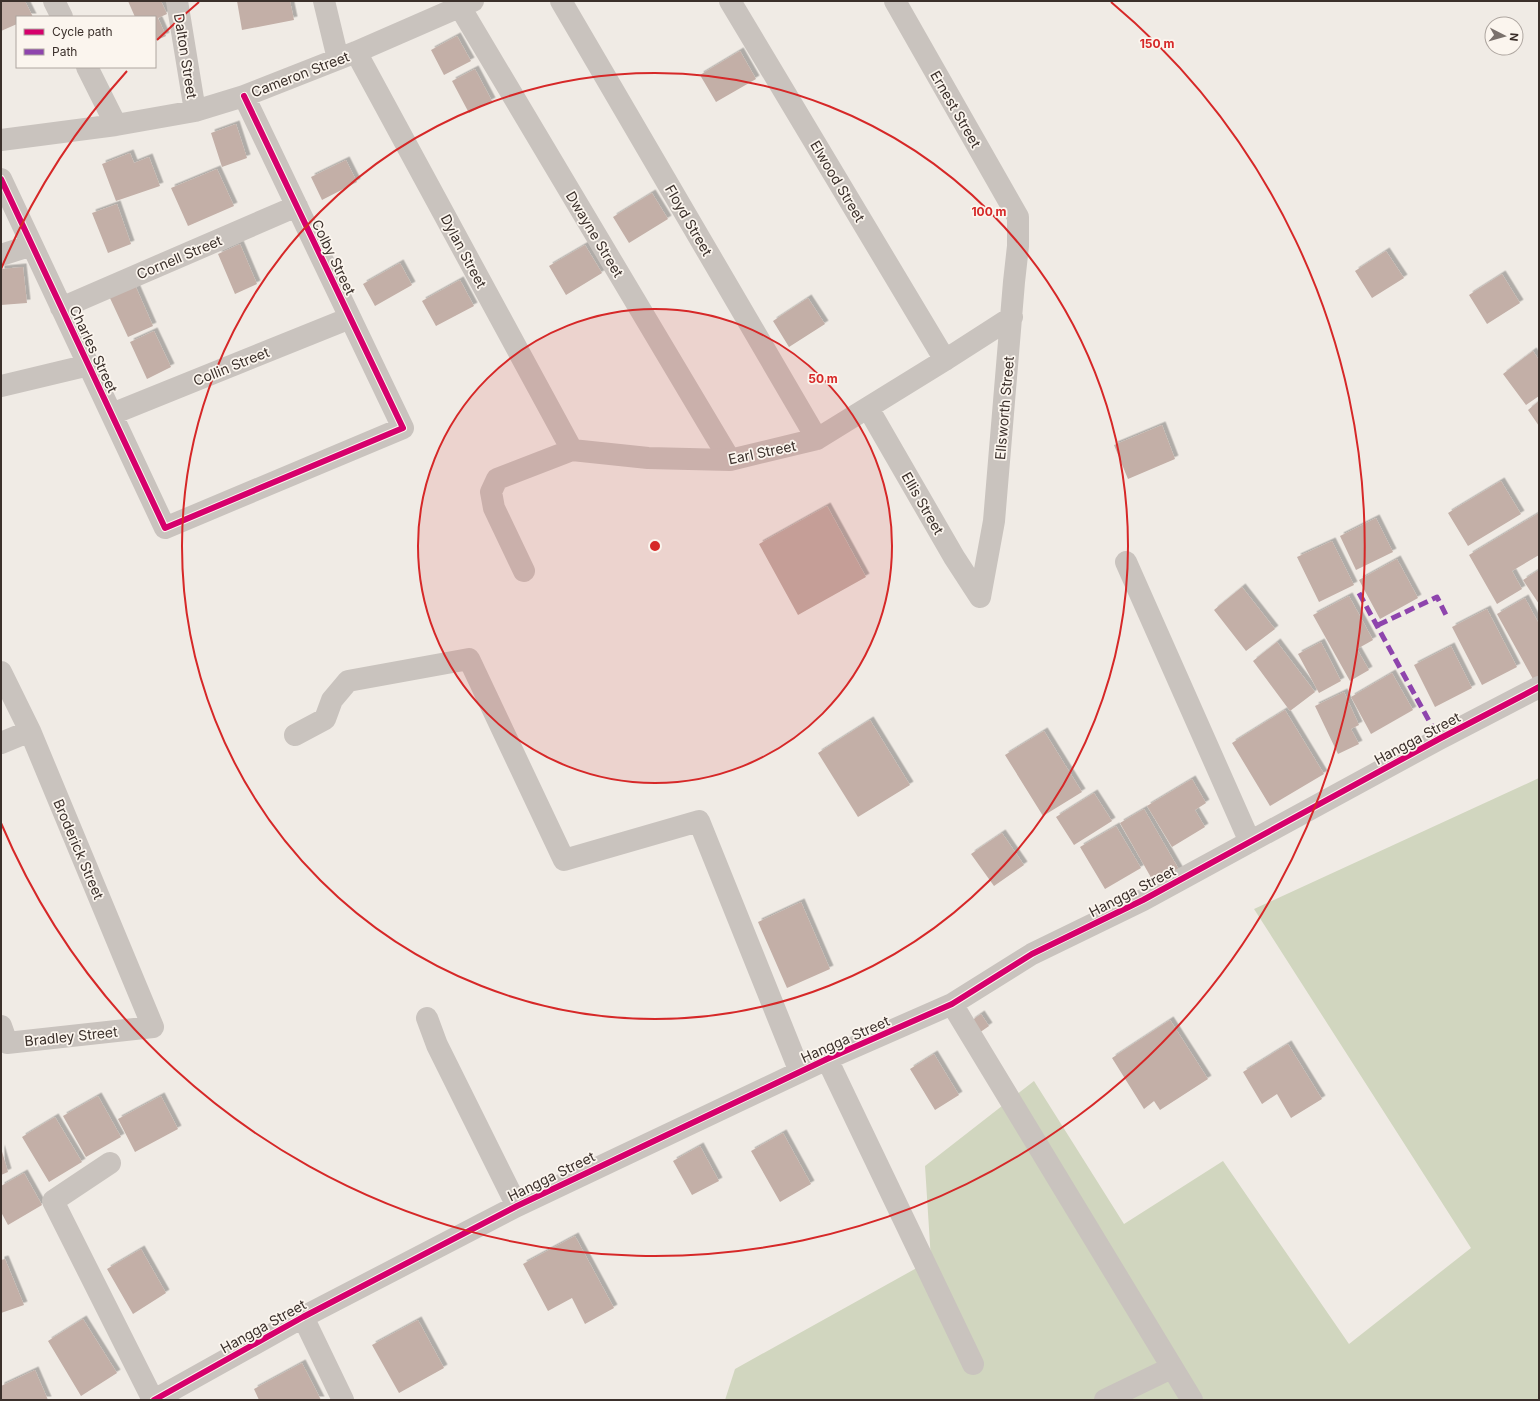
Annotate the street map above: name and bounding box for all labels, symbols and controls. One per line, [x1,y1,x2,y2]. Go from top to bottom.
street label: Dalton Street [171,12,201,100]
legend [16,16,156,68]
north arrow [1484,16,1524,56]
text: Cycle path [52,24,113,39]
text: N [1507,32,1521,42]
text: 150 m [1140,36,1174,51]
text: Path [52,44,77,59]
street label: Cameron Street [249,47,352,101]
street label: Ernest Street [927,68,985,151]
street label: Elwood Street [807,137,869,225]
street label: Floyd Street [662,181,716,259]
street label: Dwayne Street [563,188,627,280]
text: 100 m [971,204,1007,219]
street label: Dylan Street [437,211,491,291]
street label: Colby Street [308,217,360,298]
street label: Cornell Street [134,231,224,283]
street label: Charles Street [66,303,122,396]
street label: Collin Street [190,343,272,389]
street label: Ellsworth Street [991,355,1017,461]
text: 50 m [808,371,838,386]
street label: Earl Street [727,436,798,467]
street label: Ellis Street [898,469,948,538]
centre of rings [648,539,662,553]
street label: Hangga Street [1371,708,1463,768]
street label: Broderick Street [50,796,108,902]
street label: Hangga Street [1086,862,1179,920]
street label: Hangga Street [798,1012,892,1066]
street label: Bradley Street [24,1023,119,1049]
street label: Hangga Street [505,1147,598,1204]
street label: Hangga Street [217,1295,309,1356]

